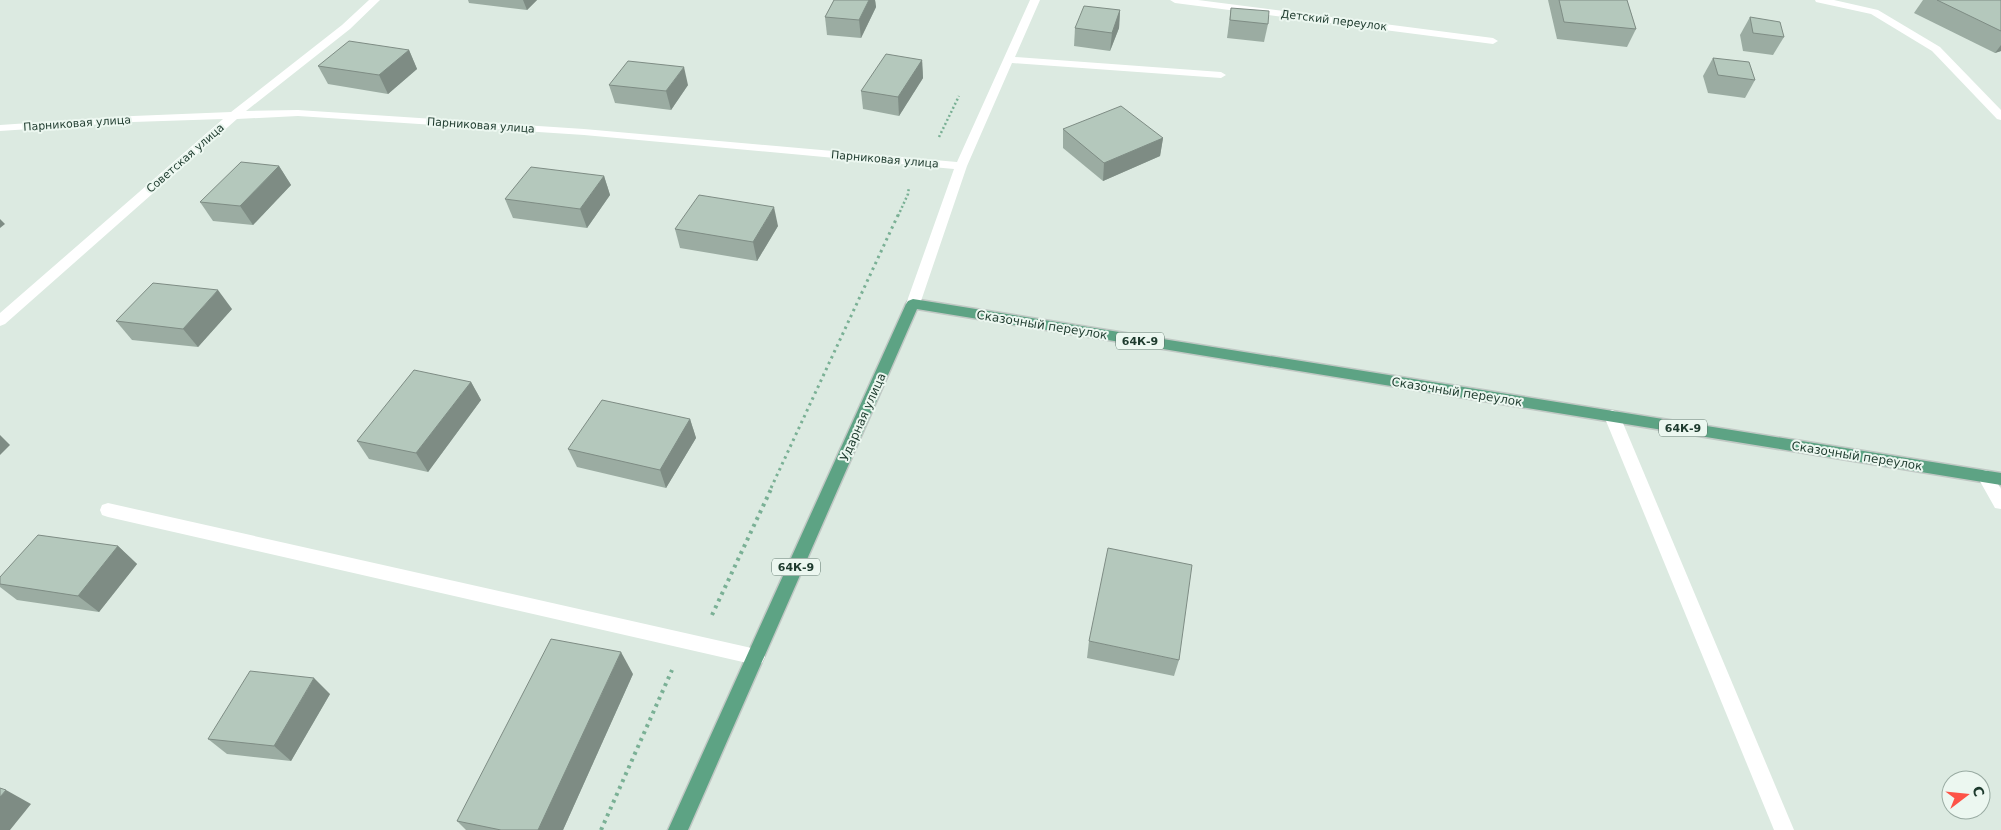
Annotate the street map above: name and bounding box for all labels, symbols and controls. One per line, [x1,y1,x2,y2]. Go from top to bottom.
street label: Детский переулок [1280,8,1388,34]
street label: Парниковая улица [23,113,131,134]
street label: Парниковая улица [427,115,535,136]
street label: Советская улица [144,121,227,196]
street label: Парниковая улица [831,148,939,171]
street label: Сказочный переулок [976,308,1108,342]
road number: 64К-9 [1116,332,1164,350]
street label: Ударная улица [837,371,889,463]
street label: Сказочный переулок [1391,375,1523,409]
road number: 64К-9 [1659,419,1707,436]
street label: Сказочный переулок [1791,439,1923,473]
road number: 64К-9 [772,558,820,576]
north arrow [1941,770,1991,820]
text: С [1969,784,1988,799]

